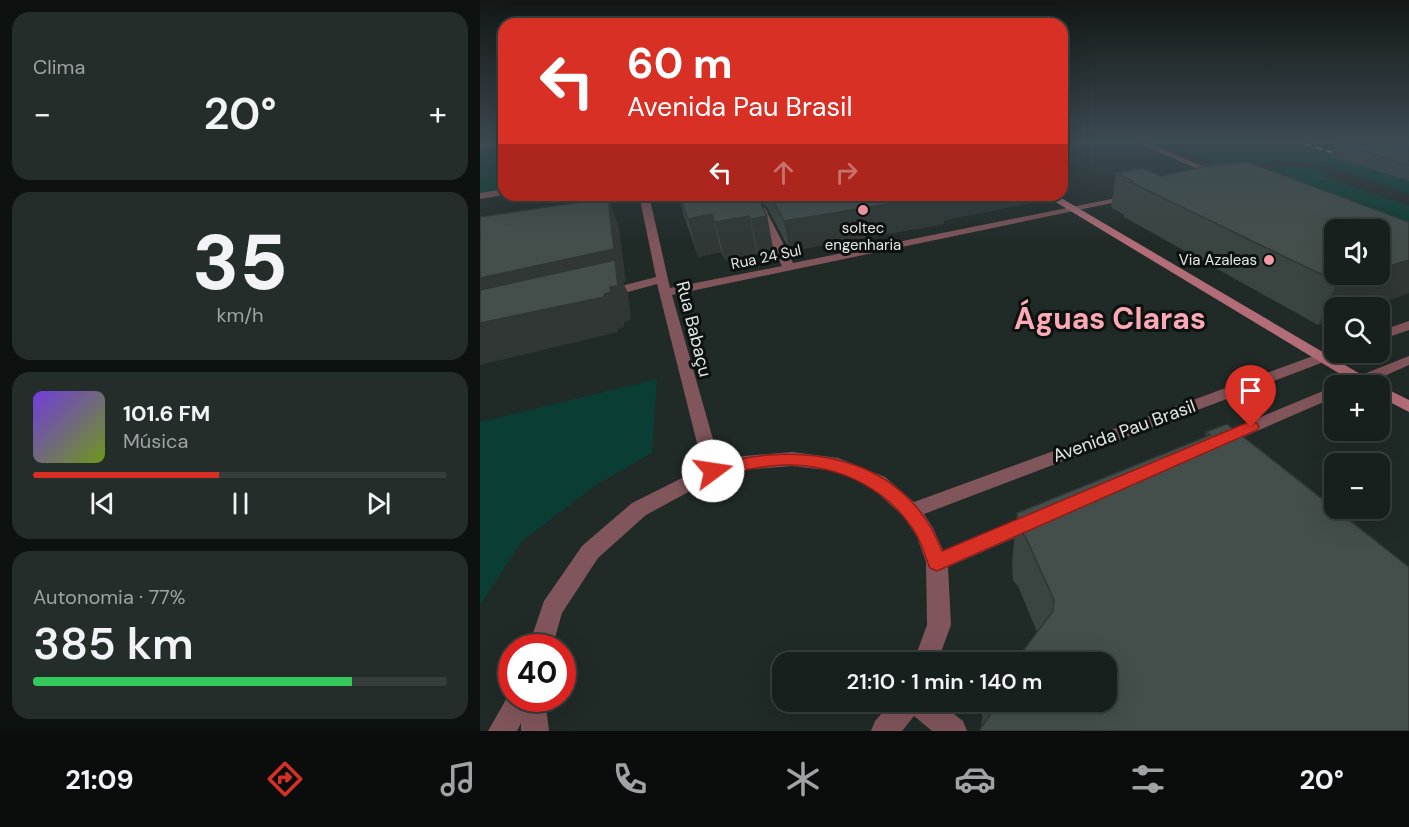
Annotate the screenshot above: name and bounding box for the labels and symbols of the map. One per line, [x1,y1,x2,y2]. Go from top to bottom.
marker: soltec engenharia [856,203,870,217]
place label: soltec engenharia [825,218,901,255]
street label: Rua 24 Sul [729,240,803,274]
place label: Via Azaleas [1179,250,1257,270]
marker: Via Azaleas [1262,253,1276,267]
street label: Rua Babaçu [671,279,717,379]
district label: Águas Claras [1014,299,1206,338]
pin [1225,365,1276,427]
street label: Avenida Pau Brasil [1049,394,1199,468]
position arrow [681,439,745,503]
speed limit sign: 40 [498,634,576,712]

